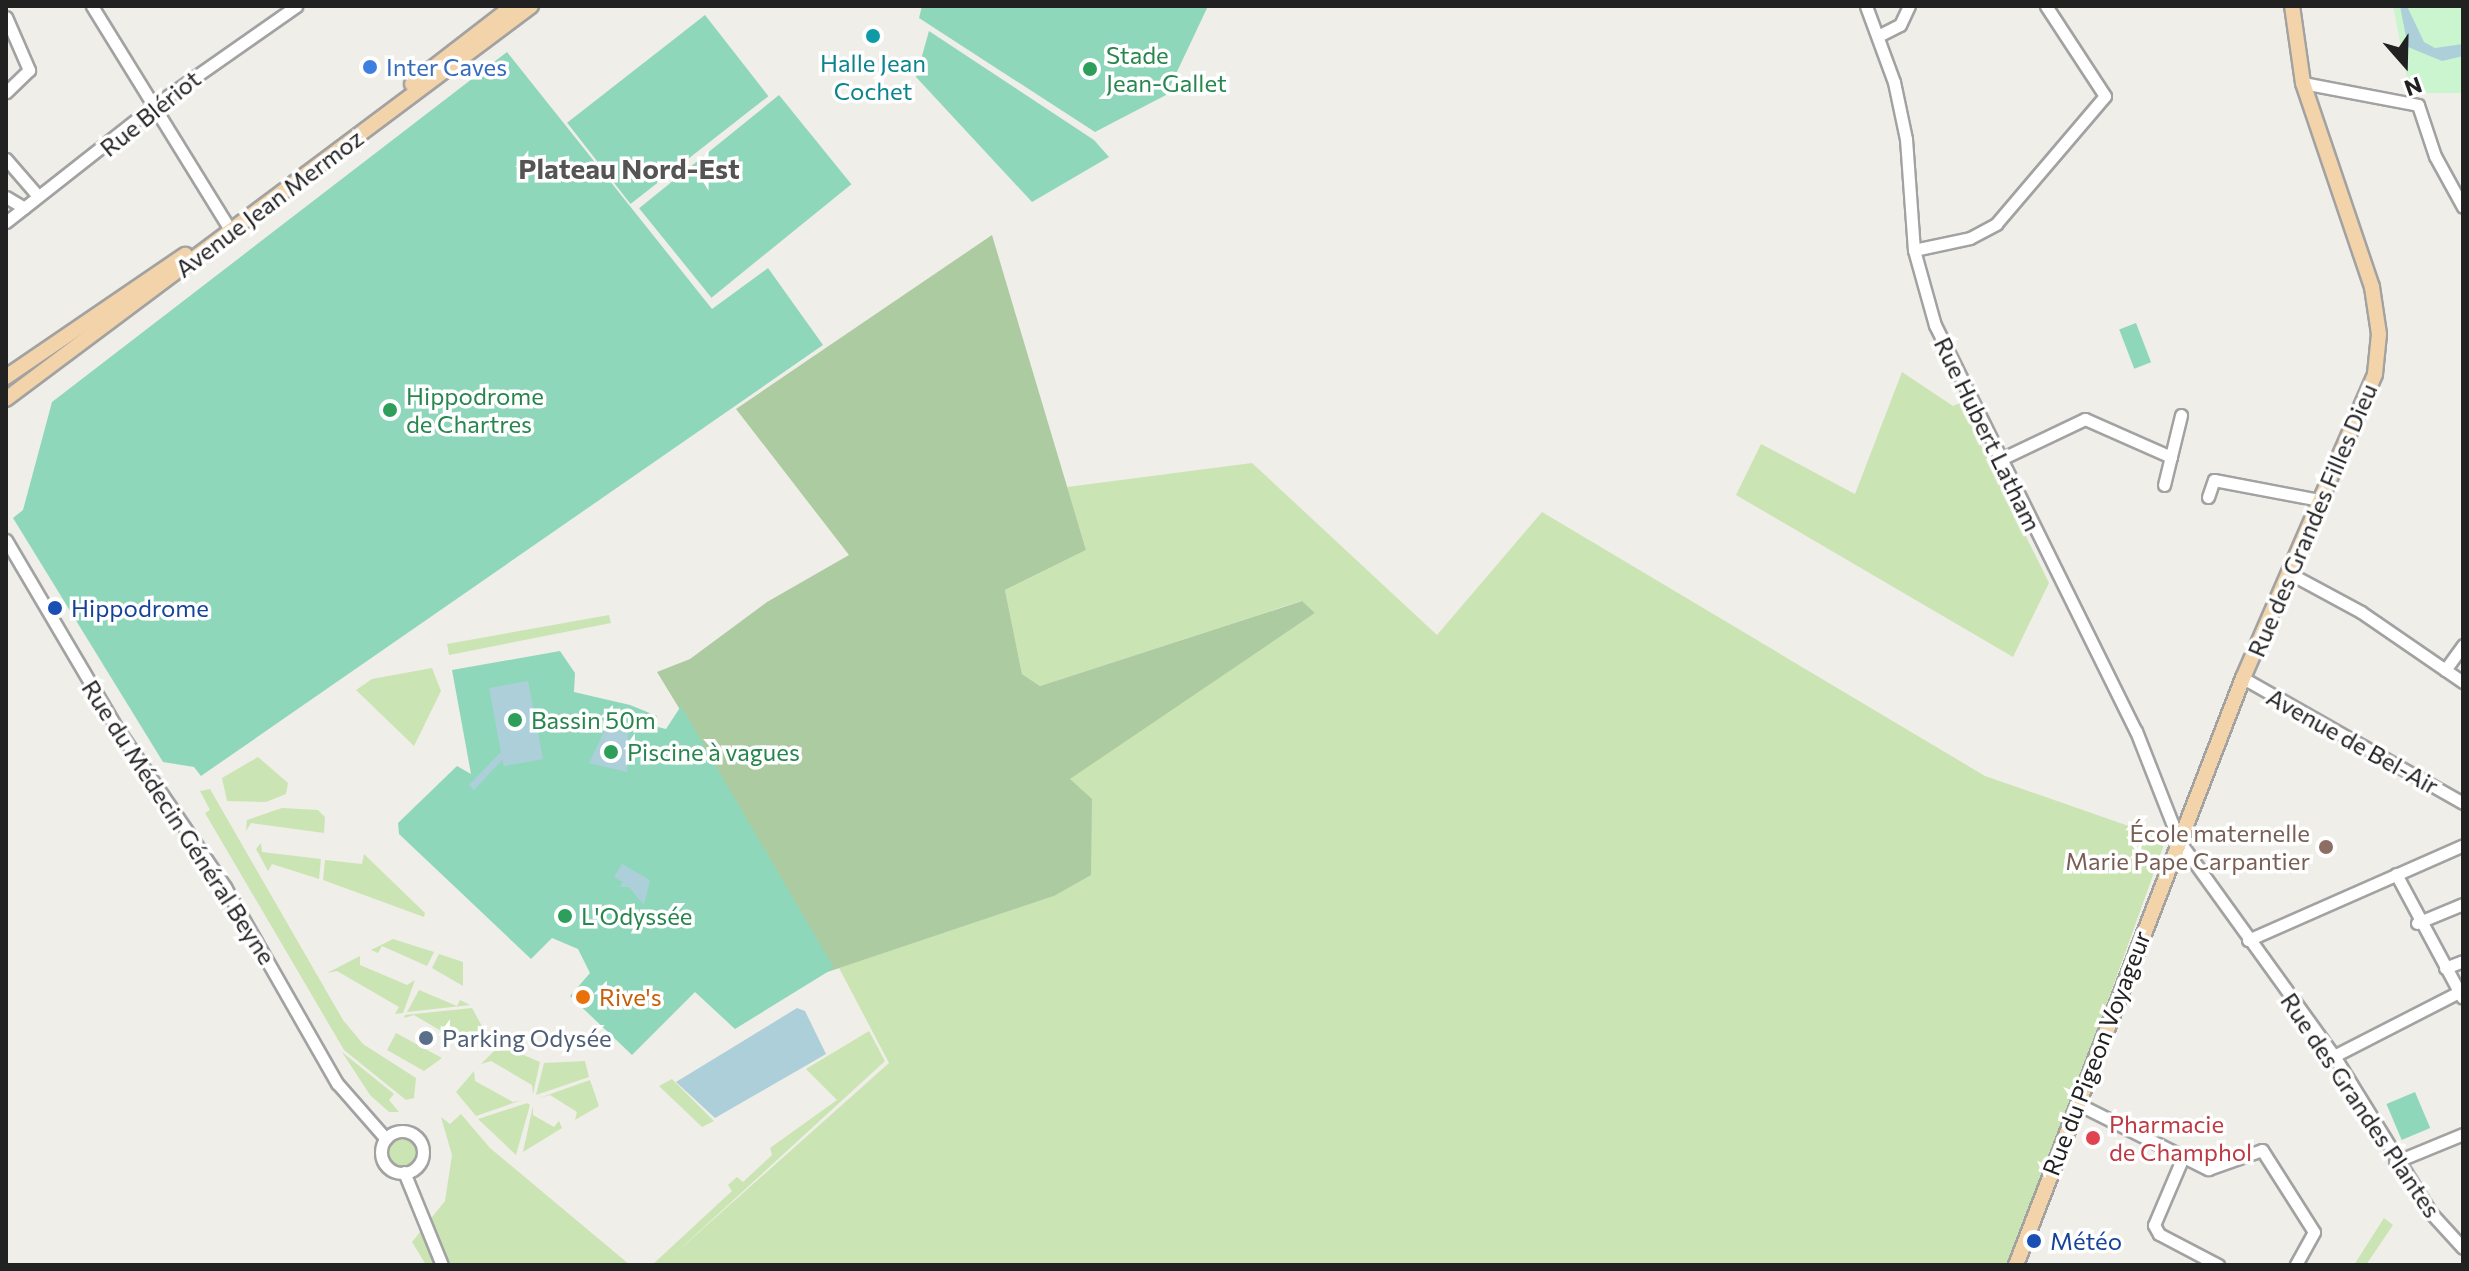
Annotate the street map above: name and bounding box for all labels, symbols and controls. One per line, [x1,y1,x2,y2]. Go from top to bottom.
north arrow [2365,24,2445,104]
marker: Halle Jean Cochet [864,27,882,45]
place label: Stade Jean-Gallet [1106,41,1227,97]
place label: Halle Jean Cochet [820,49,926,105]
place label: Inter Caves [386,53,507,81]
marker: Inter Caves [361,58,379,76]
marker: Stade Jean-Gallet [1081,60,1099,78]
street label: Rue Blériot [94,64,206,162]
text: N [2401,72,2426,103]
street label: Avenue Jean Mermoz [169,123,369,283]
district label: Plateau Nord-Est [518,151,740,185]
street label: Rue Hubert Latham [1929,332,2047,536]
street label: Rue des Grandes Filles Dieu [2241,379,2383,661]
place label: Hippodrome de Chartres [406,382,544,438]
marker: Hippodrome de Chartres [381,401,399,419]
place label: Hippodrome [71,594,209,622]
marker: Hippodrome [46,599,64,617]
street label: Rue du Médecin Général Beyne [76,675,282,969]
street label: Avenue de Bel-Air [2262,682,2444,800]
place label: Bassin 50m [531,706,656,734]
marker: Bassin 50m [506,711,524,729]
place label: Piscine à vagues [627,738,800,766]
marker: Piscine à vagues [602,743,620,761]
place label: École maternelle Marie Pape Carpantier [2065,819,2310,875]
marker: École maternelle Marie Pape Carpantier [2317,838,2335,856]
place label: L'Odyssée [581,902,692,930]
marker: L'Odyssée [556,907,574,925]
street label: Rue du Pigeon Voyageur [2036,927,2156,1179]
place label: Rive's [599,983,662,1011]
street label: Rue des Grandes Plantes [2275,987,2447,1223]
marker: Rive's [574,988,592,1006]
place label: Parking Odysée [442,1024,612,1052]
marker: Parking Odysée [417,1029,435,1047]
place label: Pharmacie de Champhol [2109,1110,2252,1166]
marker: Pharmacie de Champhol [2084,1129,2102,1147]
place label: Météo [2050,1227,2122,1255]
marker: Météo [2025,1232,2043,1250]

